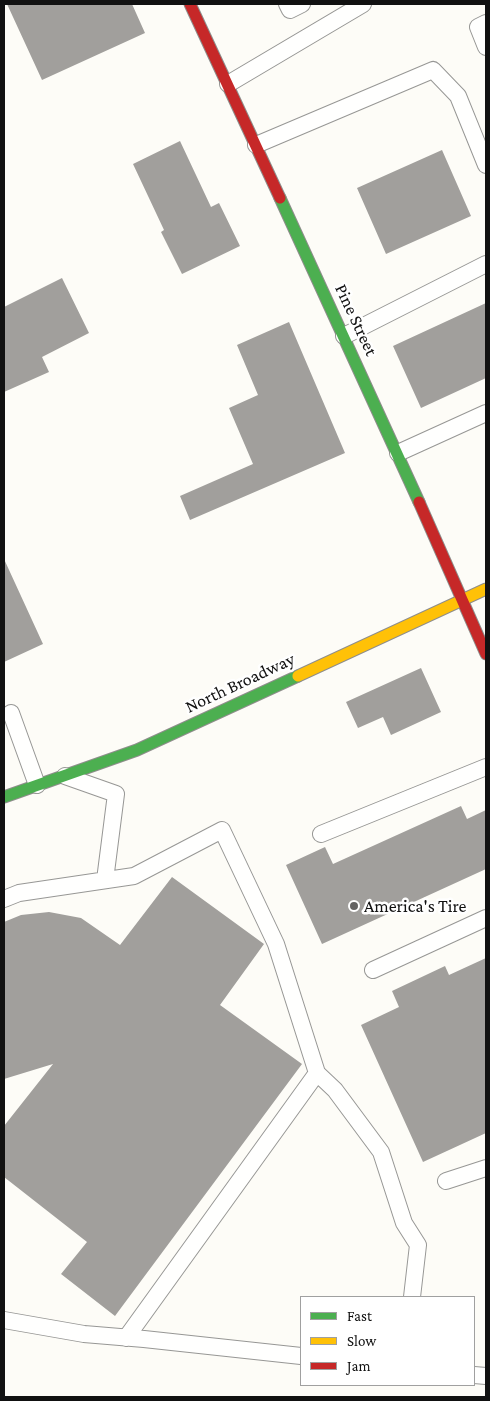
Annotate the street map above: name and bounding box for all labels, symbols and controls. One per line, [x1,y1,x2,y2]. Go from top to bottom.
street label: Pine Street [330,281,382,359]
street label: North Broadway [182,648,298,718]
place label: America's Tire [364,895,466,917]
marker: America's Tire [348,900,360,912]
legend [300,1296,475,1386]
text: Fast [347,1308,372,1324]
text: Slow [347,1333,376,1349]
text: Jam [347,1358,370,1374]

